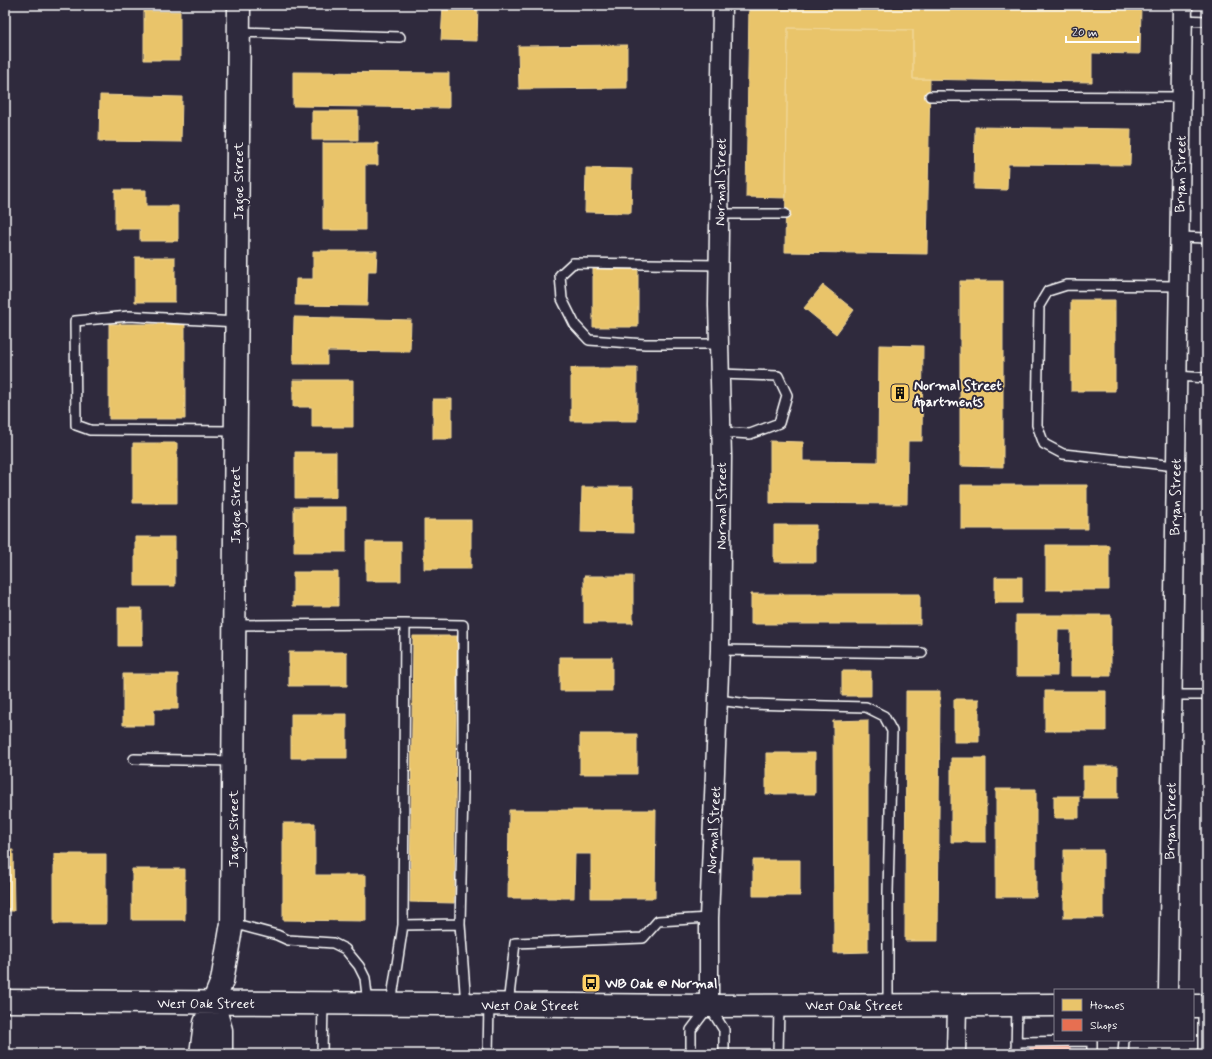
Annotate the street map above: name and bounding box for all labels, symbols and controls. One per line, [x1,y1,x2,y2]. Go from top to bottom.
scale bar [1066,18,1138,44]
text: 20 m [1072,25,1098,41]
street label: Bryan Street [1171,135,1191,213]
street label: Normal Street [711,138,731,226]
street label: Jagoe Street [230,141,250,220]
place label: Normal Street Apartments [914,377,1002,413]
building icon: Normal Street Apartments [889,382,911,404]
street label: Bryan Street [1166,458,1186,536]
street label: Normal Street [713,462,731,550]
street label: Jagoe Street [227,465,247,544]
street label: Bryan Street [1161,782,1181,860]
street label: Normal Street [703,786,725,874]
street label: Jagoe Street [225,789,245,868]
bus stop icon: WB Oak @ Normal [580,972,602,994]
place label: WB Oak @ Normal [604,975,717,993]
legend [1054,989,1194,1041]
street label: West Oak Street [157,995,255,1013]
street label: West Oak Street [481,997,579,1015]
street label: West Oak Street [805,997,903,1015]
text: Homes [1090,998,1125,1014]
text: Shops [1090,1018,1117,1034]

